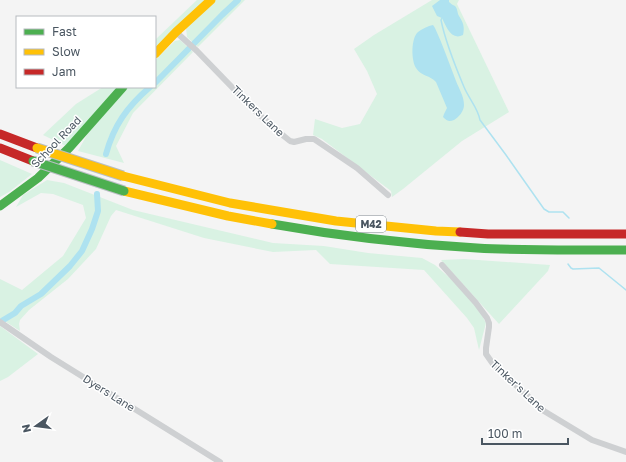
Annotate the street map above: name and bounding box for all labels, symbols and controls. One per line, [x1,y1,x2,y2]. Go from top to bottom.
legend [16,16,156,88]
text: Fast [52,24,77,39]
text: Slow [52,44,80,59]
text: Jam [52,64,76,79]
street label: Tinkers Lane [230,83,287,139]
street label: School Road [28,113,83,170]
road number: M42 [356,216,386,232]
street label: Tinker's Lane [488,357,549,414]
street label: Dyers Lane [81,372,138,414]
north arrow [16,406,56,446]
scale bar [482,420,568,446]
text: N [18,423,33,434]
text: 100 m [488,426,522,441]

